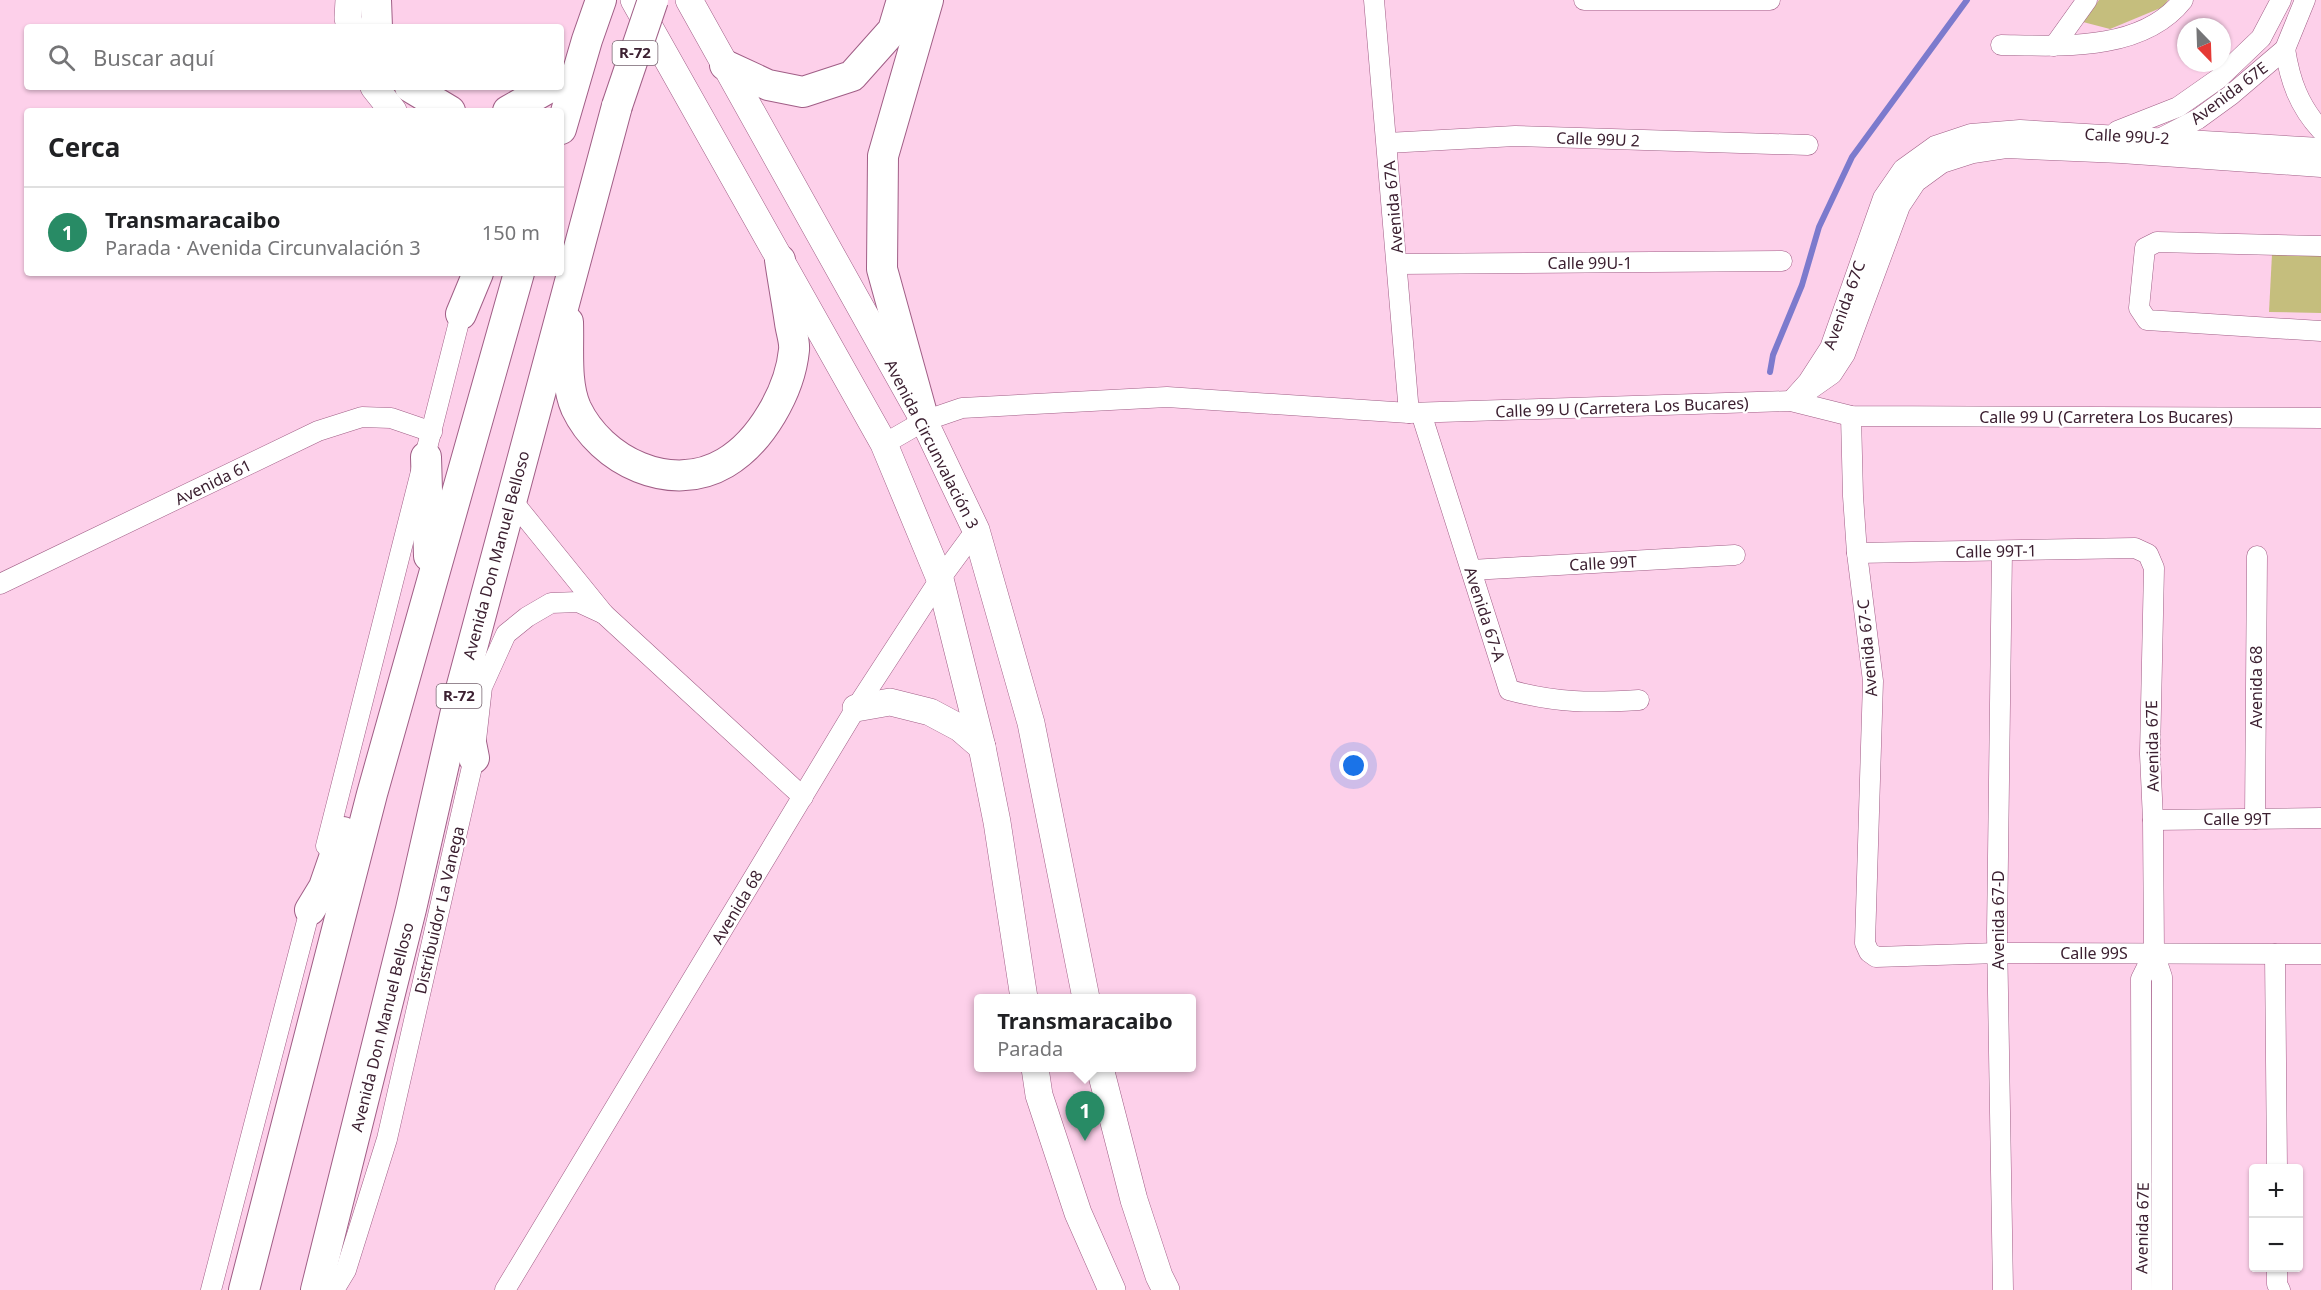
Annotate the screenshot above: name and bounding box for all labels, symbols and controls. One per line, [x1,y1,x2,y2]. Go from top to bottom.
north arrow [2177,18,2231,72]
search box [24,24,564,90]
icon: search [45,41,78,74]
road number: R-72 [612,41,658,65]
text: Buscar aquí [93,42,214,72]
street label: Avenida 67E [2186,57,2272,129]
street label: Calle 99U-2 [2084,123,2170,149]
street label: Calle 99U 2 [1556,127,1640,151]
text: Cerca [48,129,120,165]
street label: Avenida 67A [1378,159,1408,254]
text: Transmaracaibo [105,204,280,234]
text: 1 [62,219,73,246]
text: 150 m [482,219,540,246]
text: Parada · Avenida Circunvalación 3 [105,234,421,261]
street label: Calle 99U-1 [1548,252,1632,274]
street label: Avenida 67C [1818,258,1870,352]
street label: Avenida Circunvalación 3 [880,356,984,532]
street label: Calle 99 U (Carretera Los Bucares) [1495,392,1749,422]
street label: Calle 99 U (Carretera Los Bucares) [1979,406,2233,428]
street label: Avenida Don Manuel Belloso [458,448,534,662]
street label: Avenida 61 [171,454,255,510]
street label: Calle 99T-1 [1955,539,2037,563]
street label: Calle 99T [1569,550,1637,576]
street label: Avenida 67-A [1459,564,1511,665]
street label: Avenida 67-C [1852,598,1882,698]
street label: Avenida 68 [2245,646,2267,728]
road number: R-72 [436,684,482,708]
street label: Avenida 67E [2140,700,2164,792]
your location [1339,751,1368,780]
street label: Calle 99T [2203,808,2271,830]
street label: Distribuidor La Vanega [409,824,469,996]
street label: Avenida 68 [706,866,768,948]
street label: Avenida 67-D [1987,870,2009,970]
street label: Avenida Don Manuel Belloso [345,920,419,1134]
street label: Calle 99S [2060,942,2128,964]
popup [974,994,1196,1072]
text: Transmaracaibo [997,1005,1173,1035]
text: Parada [997,1035,1063,1062]
pin: 1 [1066,1092,1104,1141]
map controls [2249,1164,2303,1272]
button: + [2249,1164,2303,1218]
street label: Avenida 67E [2130,1182,2154,1274]
button: − [2249,1218,2303,1272]

